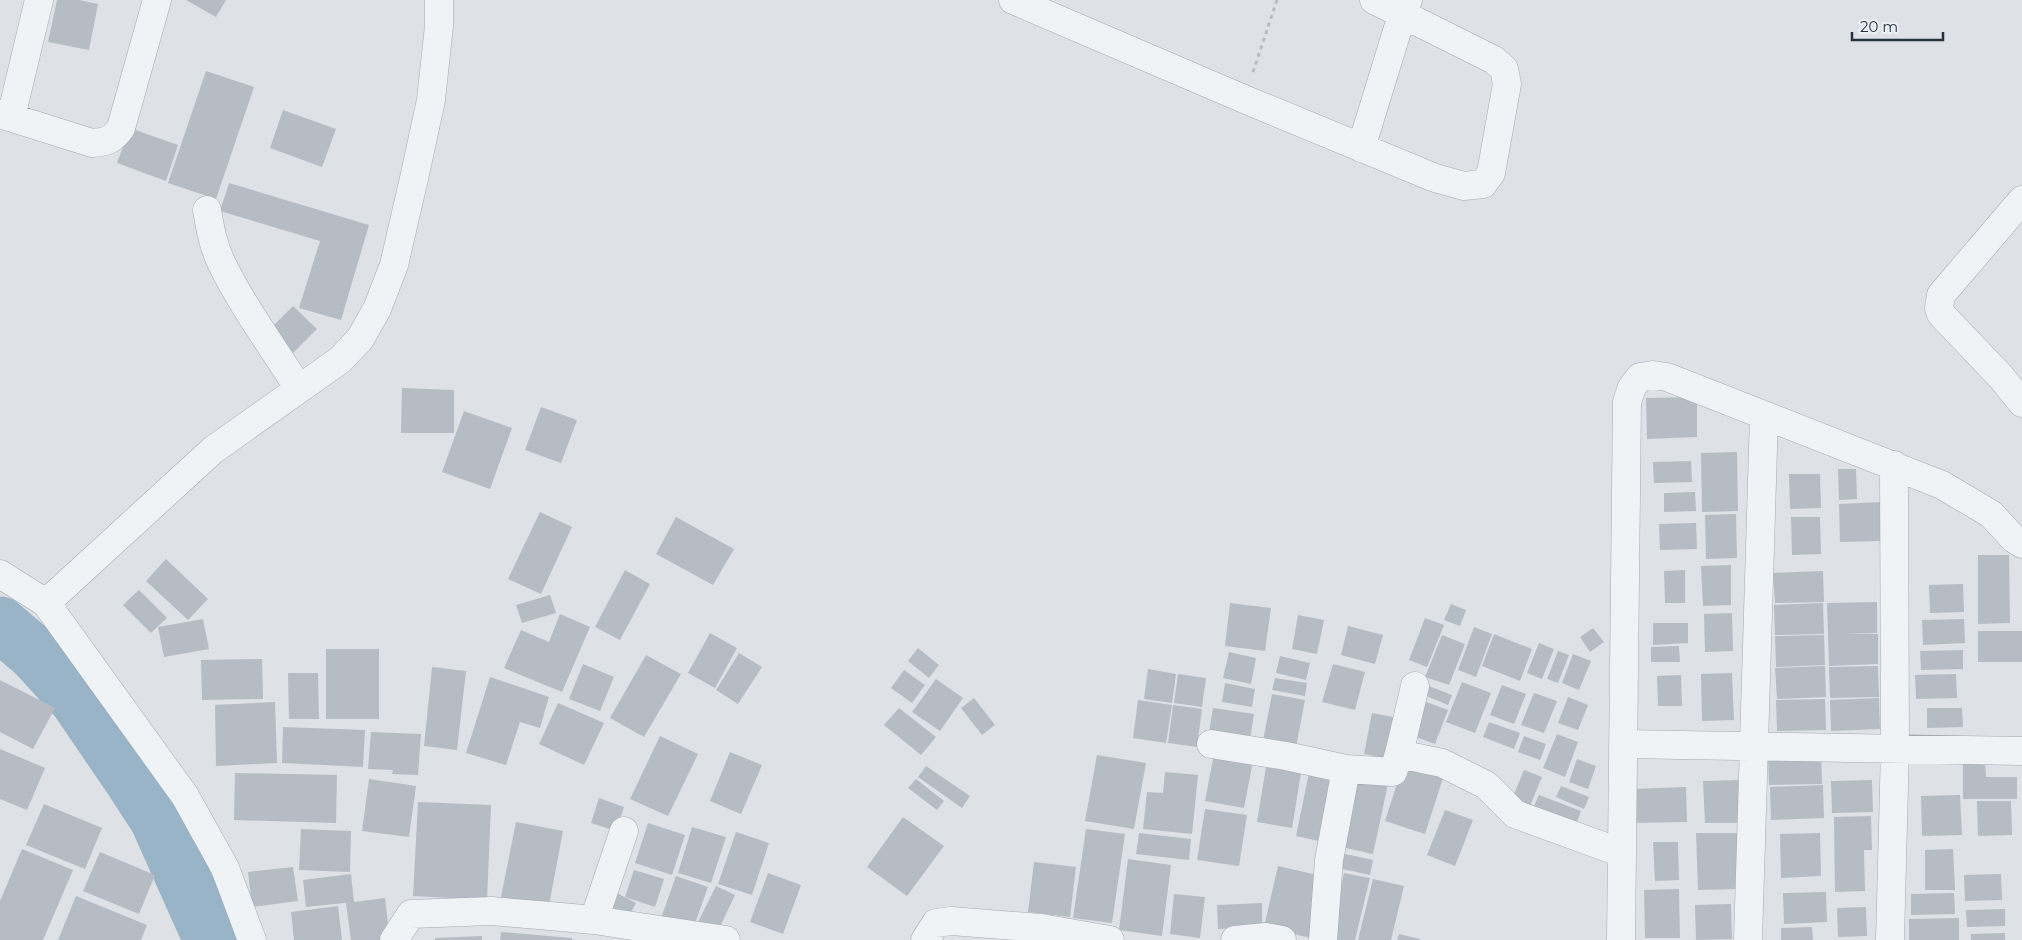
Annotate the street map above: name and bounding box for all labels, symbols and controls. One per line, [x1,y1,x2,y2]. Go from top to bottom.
scale bar [1852,10,1943,42]
text: 20 m [1860,17,1898,36]

